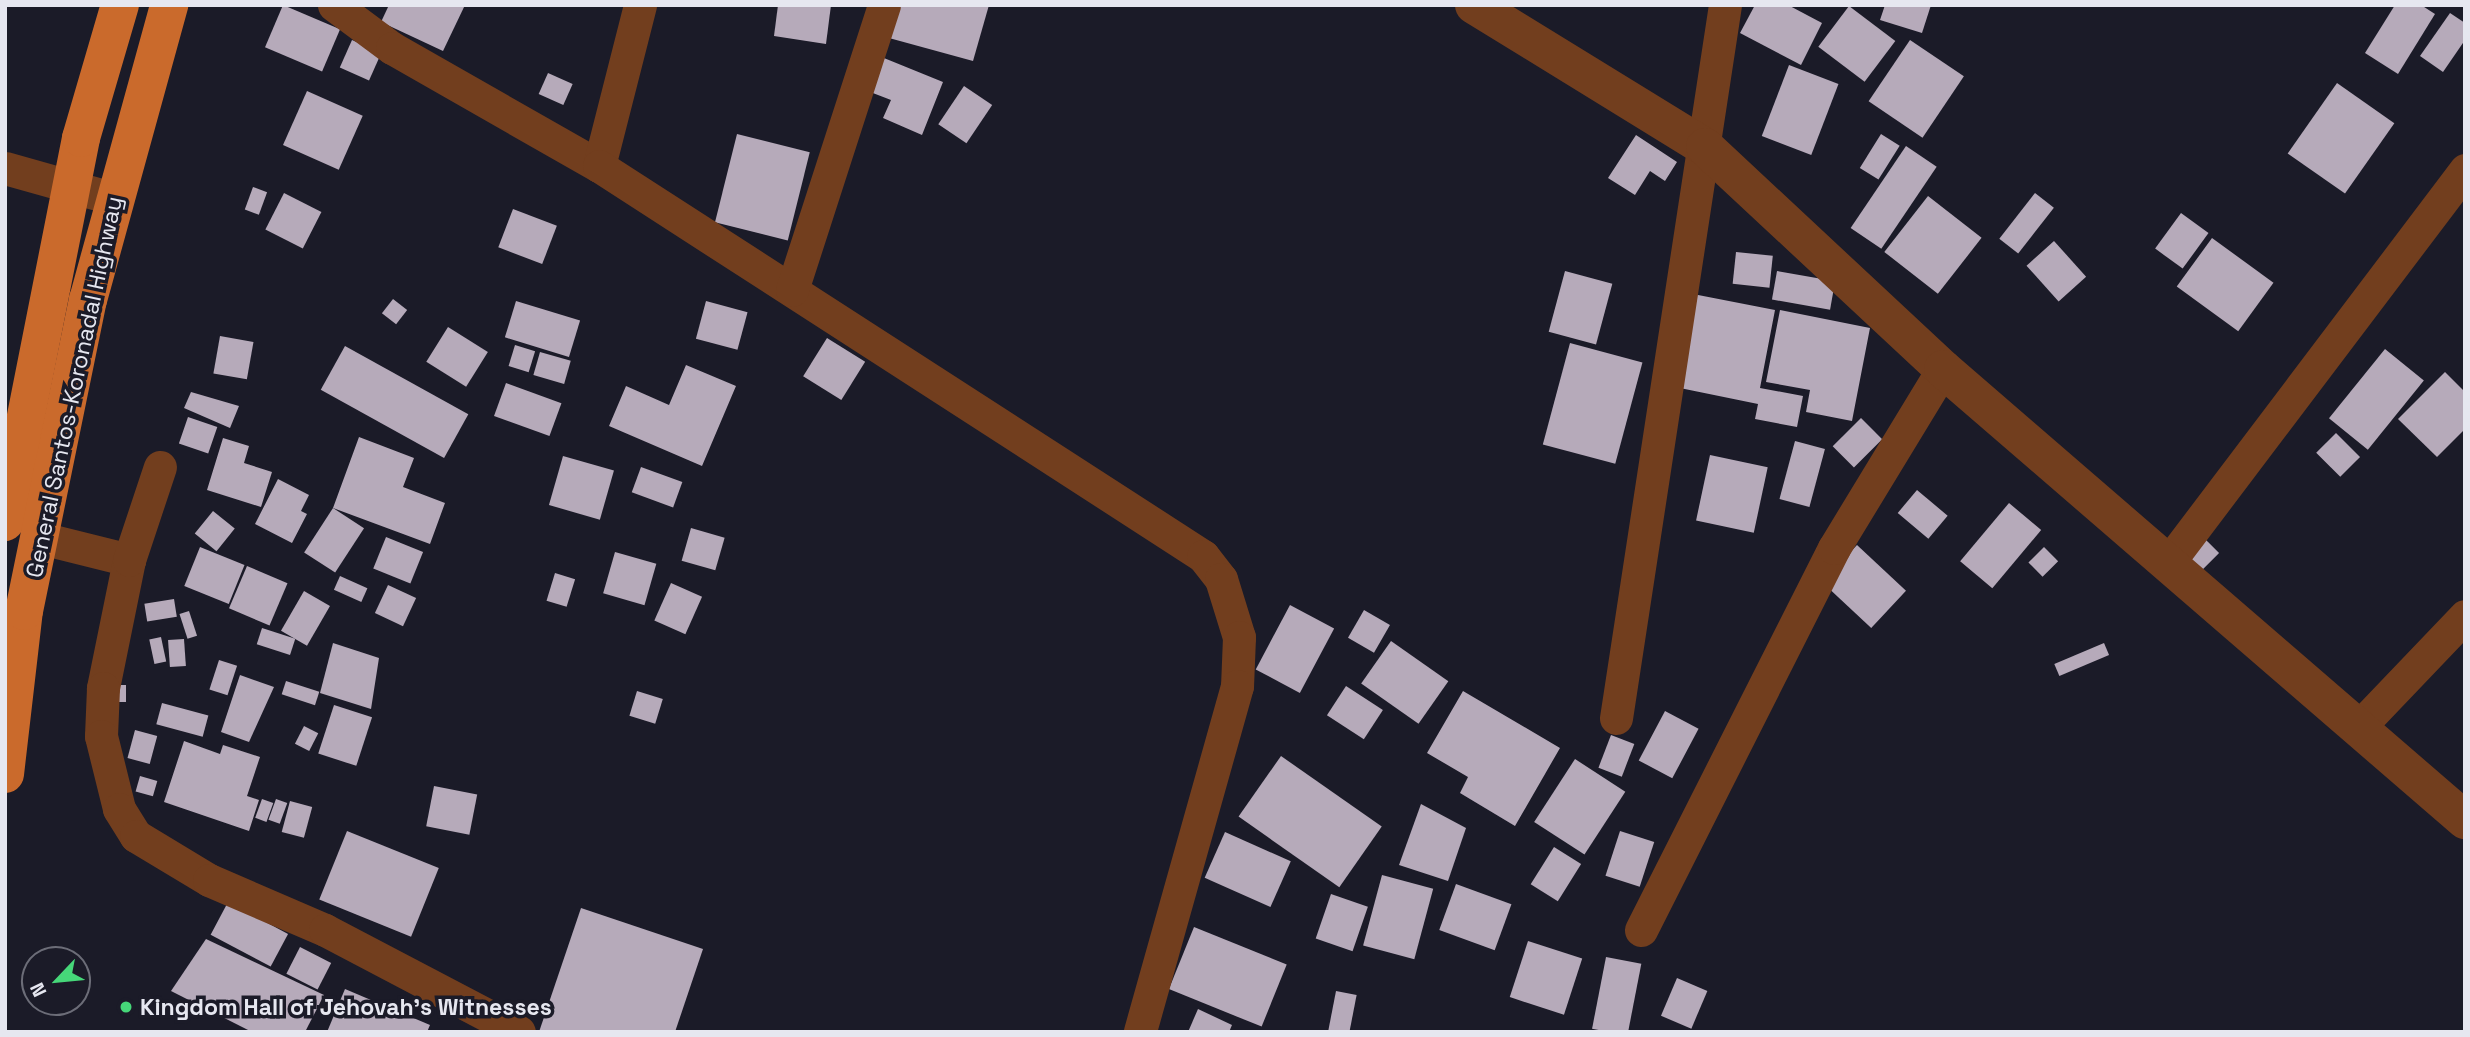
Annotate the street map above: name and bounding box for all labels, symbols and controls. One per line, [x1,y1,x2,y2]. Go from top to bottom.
street label: General Santos-Koronadal Highway [20,194,128,580]
north arrow [21,946,91,1016]
text: N [24,978,53,1001]
place label: Kingdom Hall of Jehovah's Witnesses [140,993,552,1021]
marker: Kingdom Hall of Jehovah's Witnesses [118,999,134,1015]

